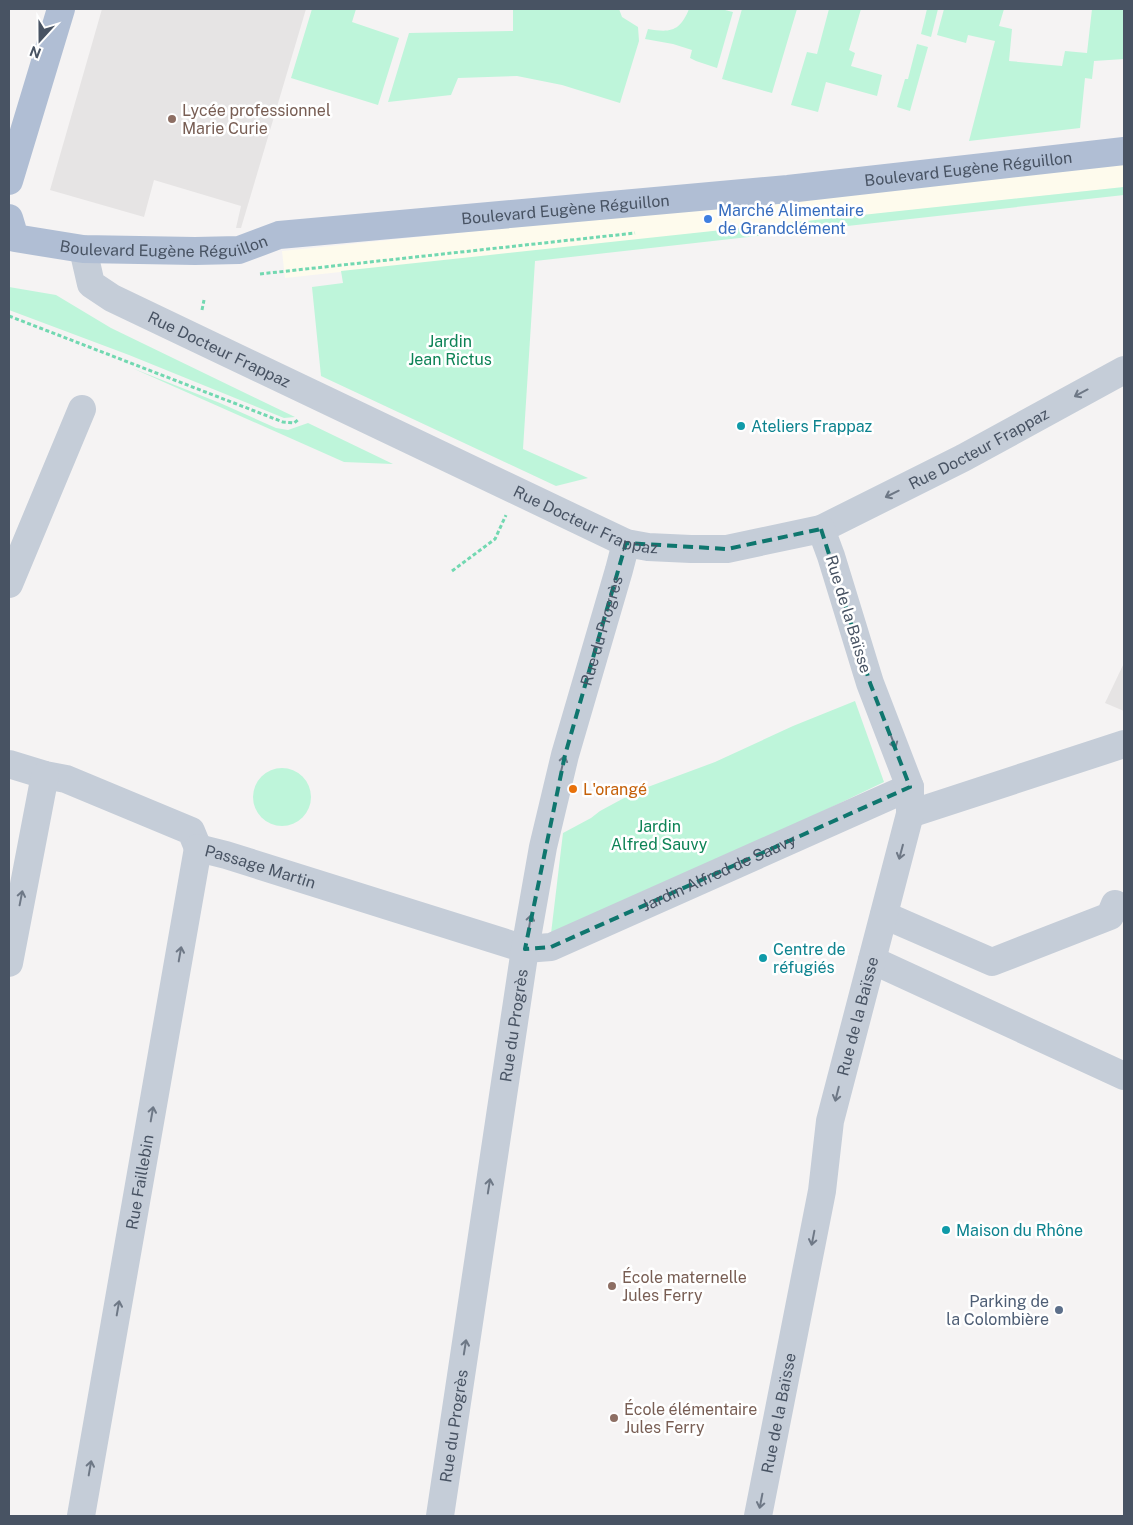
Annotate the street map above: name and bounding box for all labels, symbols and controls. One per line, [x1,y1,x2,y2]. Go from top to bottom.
north arrow [15,15,65,65]
text: N [27,43,43,62]
place label: Lycée professionnel Marie Curie [182,101,331,138]
marker: Lycée professionnel Marie Curie [166,113,178,125]
street label: Boulevard Eugène Réguillon [863,148,1073,190]
street label: Boulevard Eugène Réguillon [460,191,670,228]
place label: Marché Alimentaire de Grandclément [718,201,864,238]
marker: Marché Alimentaire de Grandclément [702,213,714,225]
street label: Boulevard Eugène Réguillon [58,231,270,261]
street label: Rue Docteur Frappaz [145,307,294,392]
park label: Jardin Jean Rictus [408,332,492,369]
one-way arrow [1074,388,1089,398]
street label: Rue Docteur Frappaz [906,404,1052,494]
place label: Ateliers Frappaz [751,417,873,436]
marker: Ateliers Frappaz [735,420,747,432]
street label: Rue Docteur Frappaz [510,482,659,557]
one-way arrow [884,489,899,499]
street label: Rue de la Baïsse [822,553,875,675]
street label: Rue du Progrès [577,573,627,688]
one-way arrow [888,733,898,748]
one-way arrow [559,755,568,771]
place label: L'orangé [583,780,647,799]
marker: L'orangé [567,783,579,795]
park label: Jardin Alfred Sauvy [611,817,708,854]
street label: Jardin Alfred de Sauvy [639,830,799,915]
street label: Passage Martin [203,841,318,893]
one-way arrow [895,844,905,860]
one-way arrow [17,890,27,906]
one-way arrow [526,914,536,930]
place label: Centre de réfugiés [773,940,846,977]
one-way arrow [175,946,185,962]
marker: Centre de réfugiés [757,952,769,964]
street label: Rue de la Baïsse [833,955,882,1078]
street label: Rue du Progrès [496,968,532,1083]
one-way arrow [832,1085,841,1101]
one-way arrow [147,1106,157,1122]
street label: Rue Faillebin [122,1133,158,1231]
one-way arrow [485,1179,495,1195]
place label: Maison du Rhône [956,1221,1083,1240]
marker: Maison du Rhône [940,1224,952,1236]
one-way arrow [807,1230,817,1246]
place label: École maternelle Jules Ferry [622,1267,747,1305]
marker: École maternelle Jules Ferry [606,1280,618,1292]
place label: Parking de la Colombière [946,1292,1049,1329]
one-way arrow [113,1301,123,1317]
marker: Parking de la Colombière [1053,1304,1065,1316]
one-way arrow [461,1339,471,1355]
street label: Rue de la Baïsse [758,1351,800,1475]
street label: Rue du Progrès [436,1368,472,1484]
place label: École élémentaire Jules Ferry [624,1399,757,1437]
marker: École élémentaire Jules Ferry [608,1412,620,1424]
one-way arrow [85,1461,95,1477]
one-way arrow [756,1493,766,1509]

